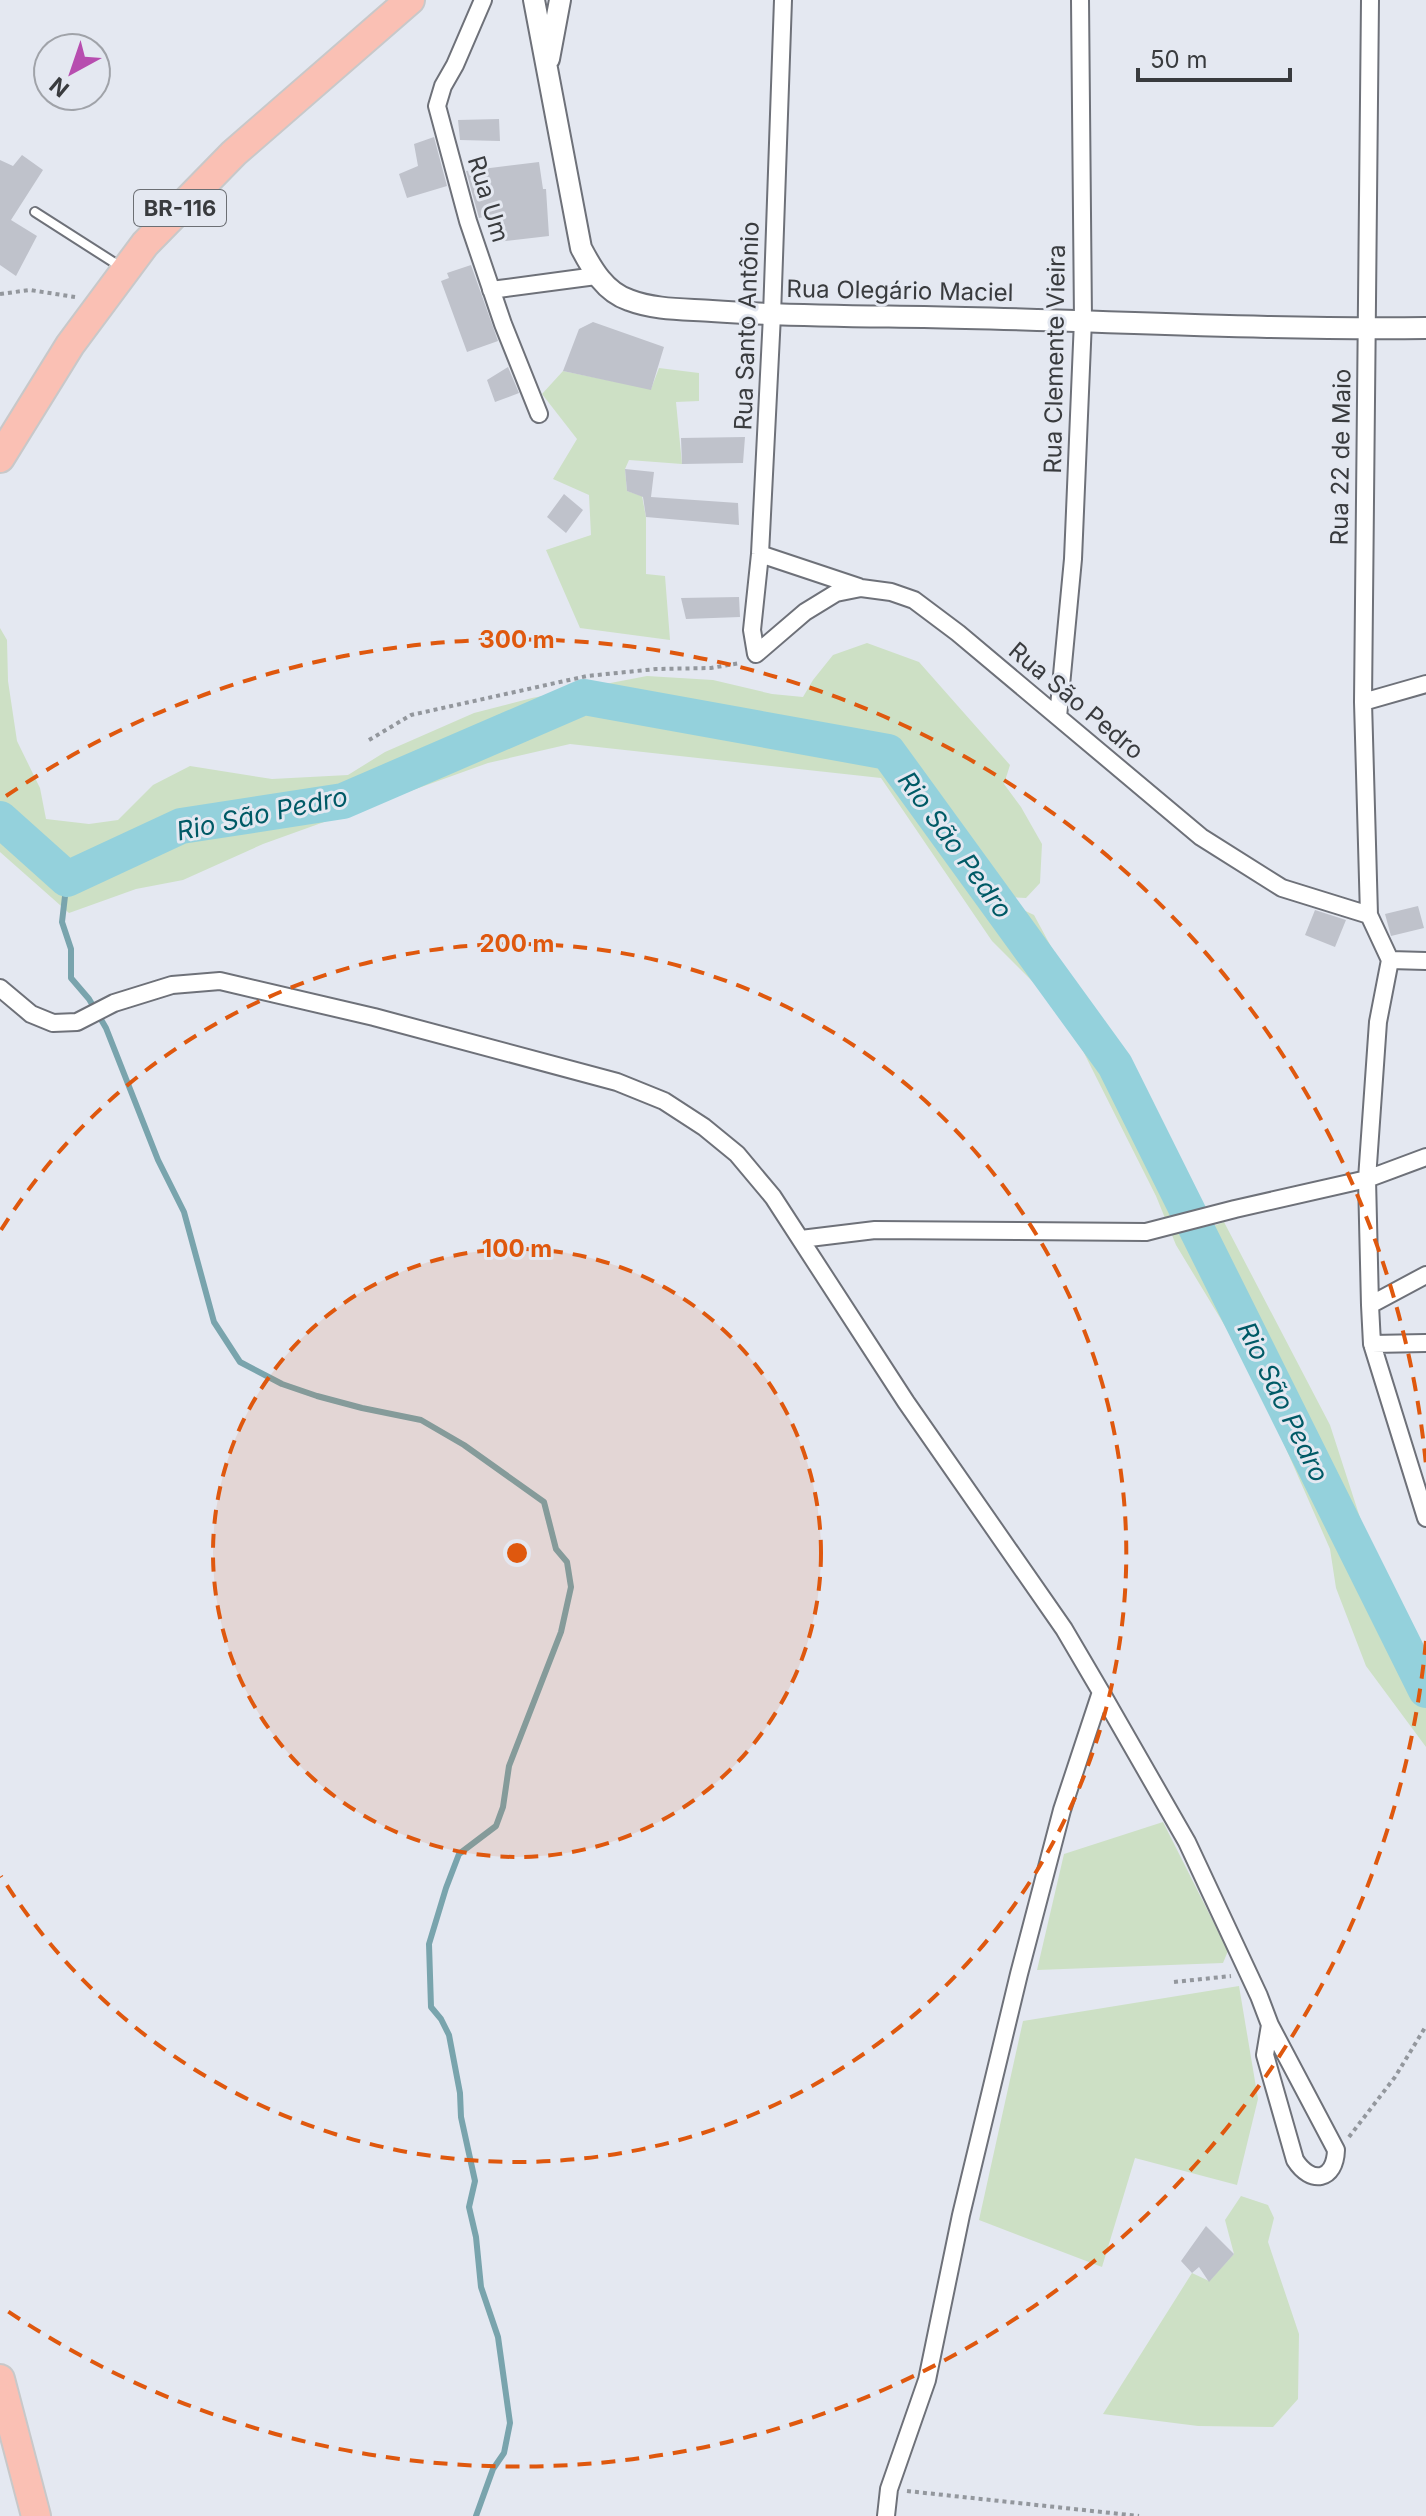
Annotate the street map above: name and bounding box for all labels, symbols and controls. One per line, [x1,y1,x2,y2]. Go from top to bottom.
north arrow [32,32,112,112]
scale bar [1138,32,1290,82]
text: 50 m [1150,45,1208,74]
text: N [44,72,74,103]
street label: Rua Um [462,152,515,246]
road number: BR-116 [134,190,226,226]
street label: Rua Santo Antônio [728,221,765,431]
street label: Rua Clemente Vieira [1038,244,1071,474]
street label: Rua Olegário Maciel [786,274,1014,307]
street label: Rua 22 de Maio [1324,368,1357,546]
text: 300 m [479,625,555,654]
street label: Rua São Pedro [1003,636,1150,765]
water label: Rio São Pedro [892,765,1019,924]
water label: Rio São Pedro [174,780,350,847]
text: 200 m [479,929,555,958]
text: 100 m [482,1234,552,1263]
water label: Rio São Pedro [1231,1317,1335,1487]
centre of rings [503,1539,531,1567]

